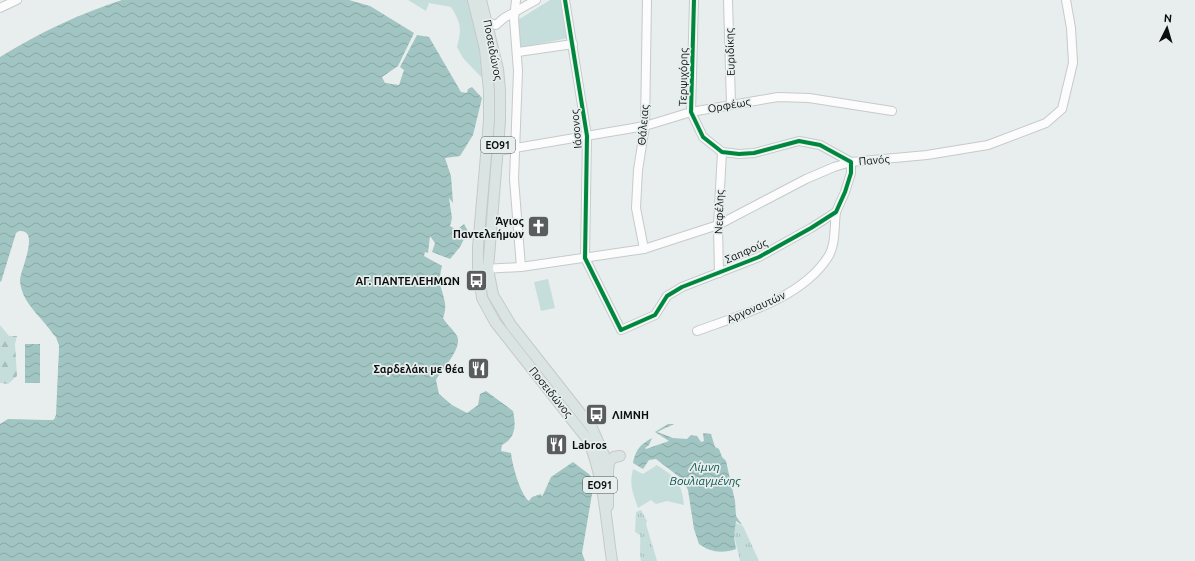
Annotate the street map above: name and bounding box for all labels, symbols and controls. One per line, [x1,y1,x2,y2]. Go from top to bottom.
north arrow [1147,8,1187,48]
text: N [1163,12,1172,24]
street label: Ποσειδώνος [480,19,505,81]
street label: Ευριδίκης [723,28,738,76]
street label: Τερψιχόρης [676,48,691,106]
street label: Ορφέως [707,95,751,116]
street label: Θάλειας [635,104,652,146]
street label: Ιάσονος [568,109,585,149]
road number: ΕΟ91 [481,137,515,153]
street label: Πανός [858,153,890,168]
street label: Νεφέλης [712,190,727,234]
church icon: Άγιος Παντελεήμων [526,214,552,240]
place label: Άγιος Παντελεήμων [453,215,525,240]
street label: Σαπφούς [723,236,769,267]
bus stop icon: ΑΓ. ΠΑΝΤΕΛΕΗΜΩΝ [463,268,489,294]
place label: ΑΓ. ΠΑΝΤΕΛΕΗΜΩΝ [355,275,460,287]
street label: Αργοναυτών [725,288,788,325]
restaurant icon: Σαρδελάκι με θέα [466,356,492,382]
place label: Σαρδελάκι με θέα [373,363,464,375]
street label: Ποσειδώνος [526,364,575,420]
bus stop icon: ΛΙΜΝΗ [583,402,609,428]
place label: ΛΙΜΝΗ [612,409,649,421]
restaurant icon: Labros [543,432,569,458]
place label: Labros [572,439,607,451]
water label: Λίμνη Βουλιαγμένης [670,460,741,488]
road number: ΕΟ91 [583,477,617,493]

